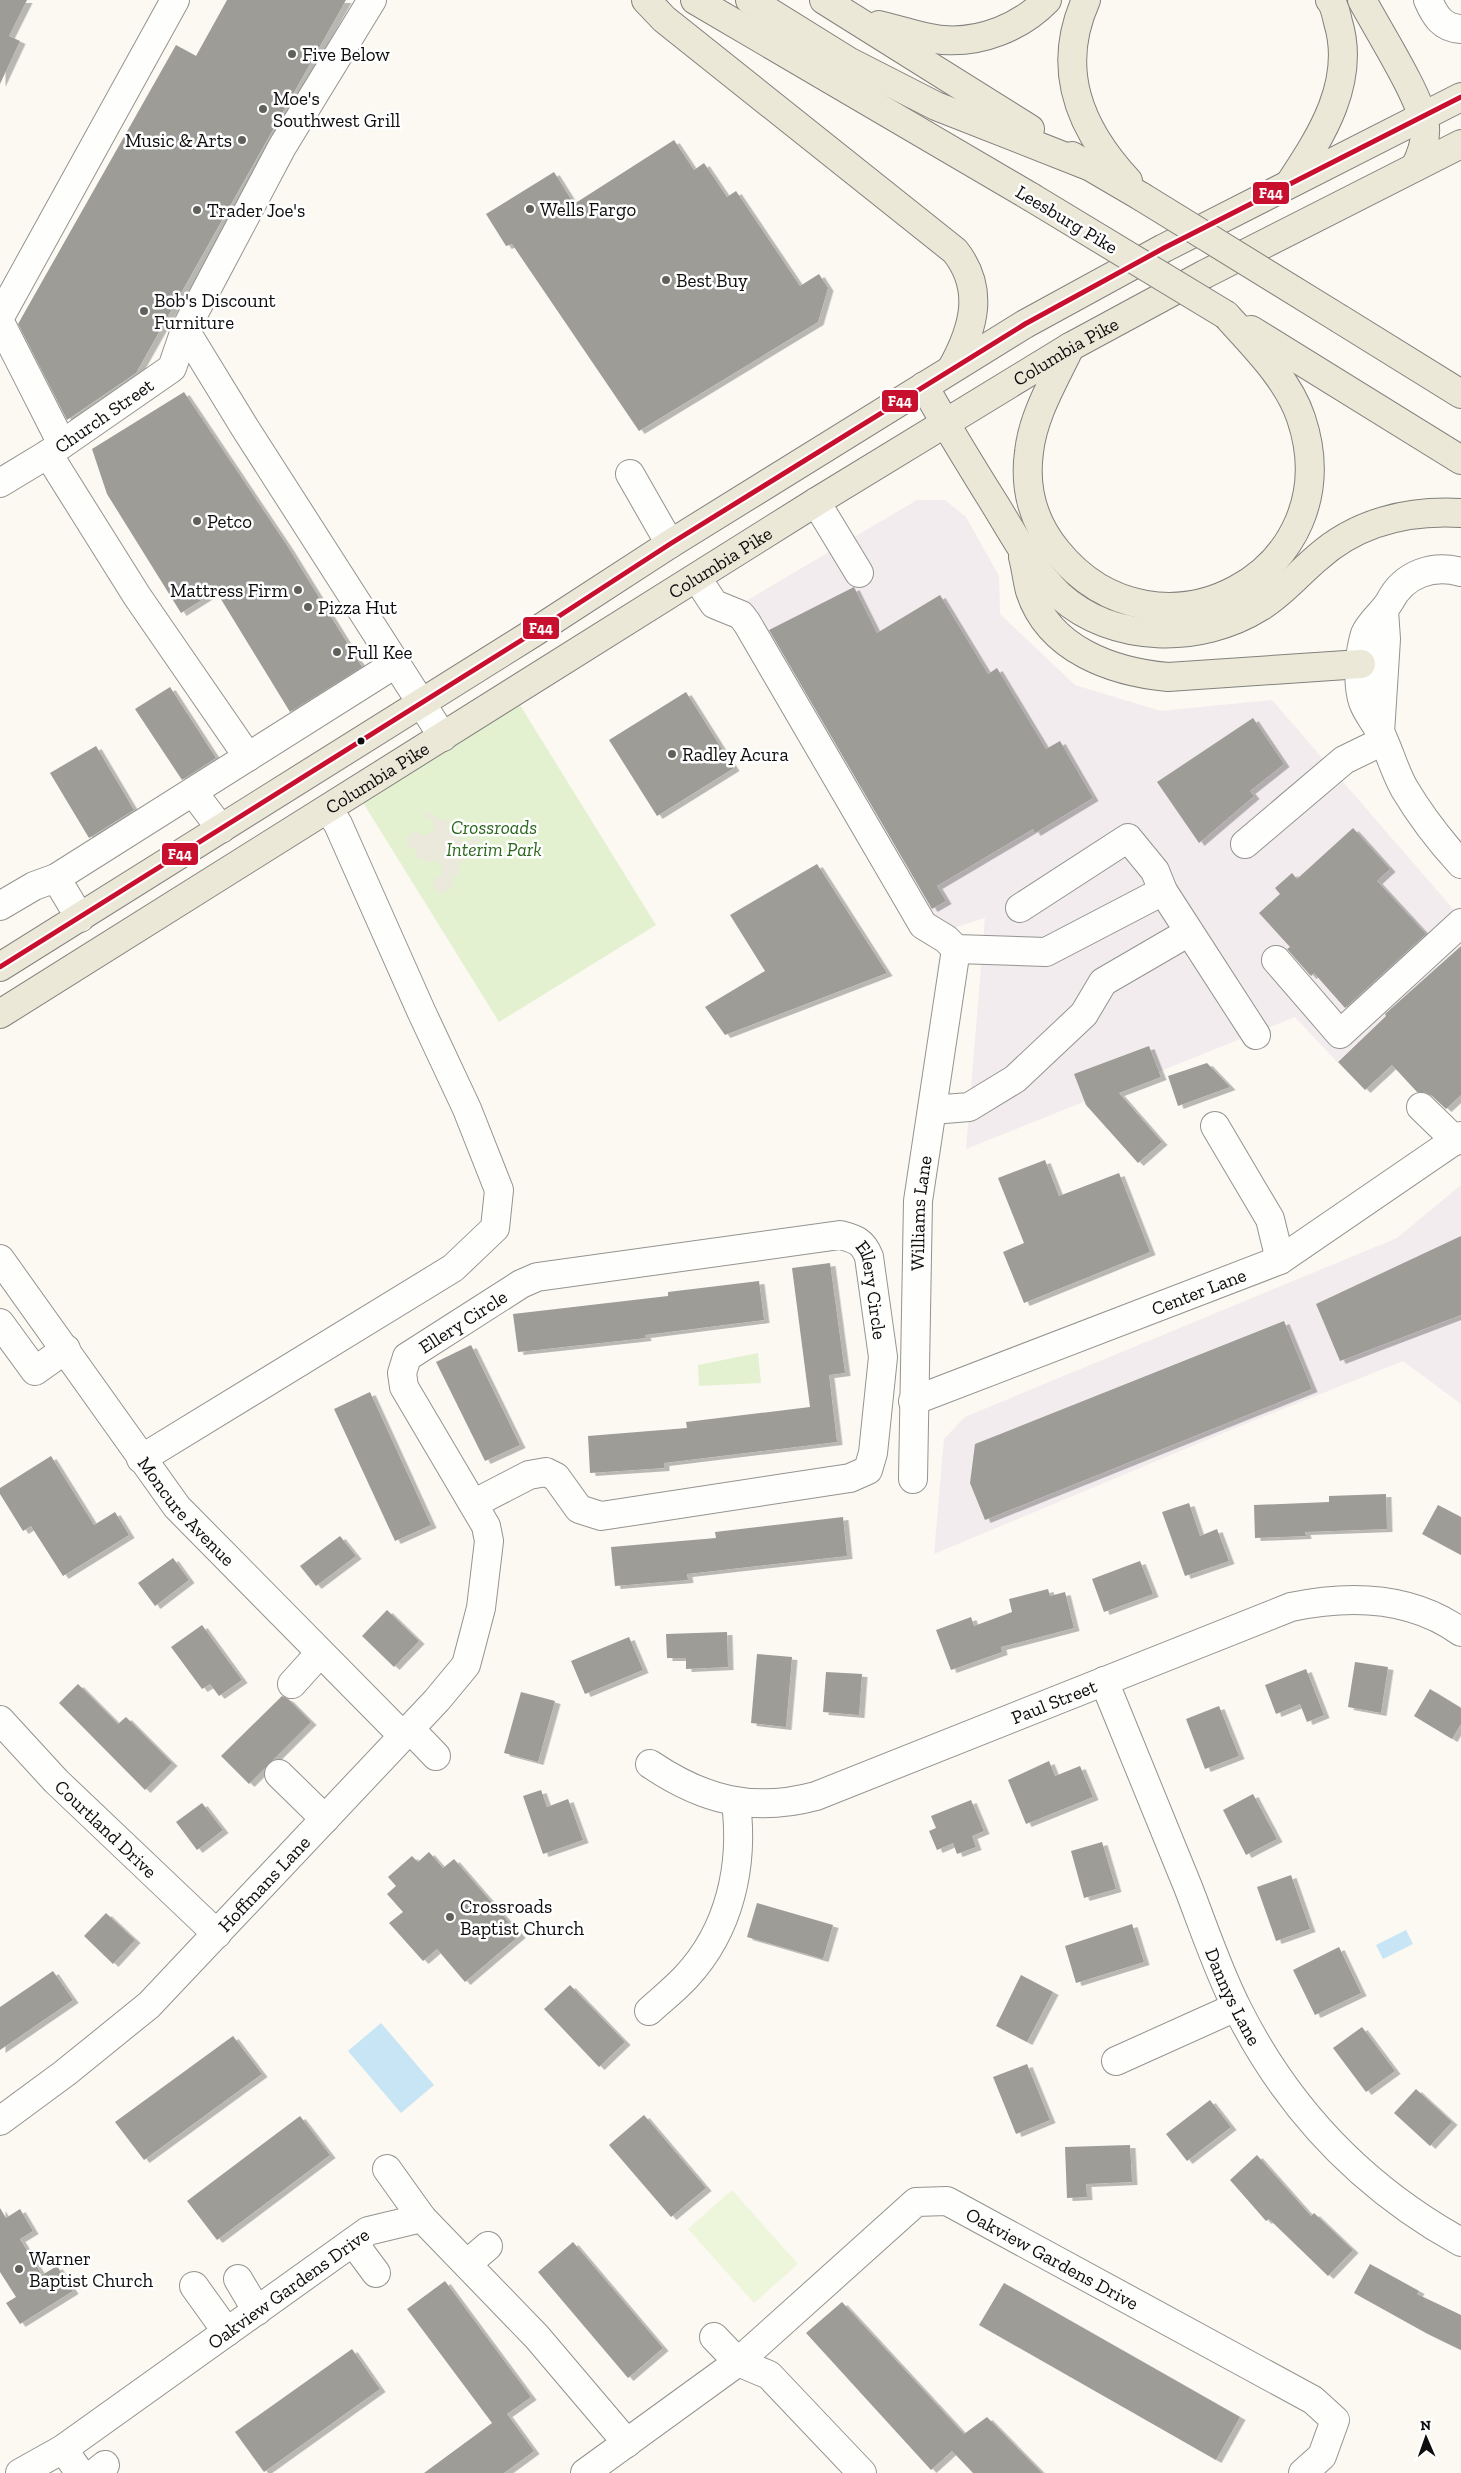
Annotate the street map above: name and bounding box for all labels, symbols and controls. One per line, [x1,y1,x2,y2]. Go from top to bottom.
place label: Five Below [302,43,390,66]
marker: Five Below [286,48,298,60]
place label: Moe's Southwest Grill [273,87,400,132]
marker: Moe's Southwest Grill [257,103,269,115]
place label: Music & Arts [125,129,232,152]
marker: Music & Arts [236,134,248,146]
street label: Leesburg Pike [1012,180,1122,259]
line badge: F44 [1252,181,1290,205]
text: F44 [1259,185,1283,202]
place label: Wells Fargo [540,198,636,221]
place label: Trader Joe's [207,199,305,222]
marker: Wells Fargo [524,203,536,215]
marker: Trader Joe's [191,204,203,216]
place label: Best Buy [676,269,748,292]
marker: Best Buy [660,274,672,286]
place label: Bob's Discount Furniture [154,289,276,334]
marker: Bob's Discount Furniture [138,305,150,317]
street label: Columbia Pike [1009,312,1122,391]
street label: Church Street [50,373,158,458]
line badge: F44 [881,389,919,413]
text: F44 [888,393,912,410]
place label: Petco [207,510,252,533]
marker: Petco [191,515,203,527]
street label: Columbia Pike [664,522,776,604]
place label: Mattress Firm [170,579,289,602]
marker: Mattress Firm [292,584,304,596]
place label: Pizza Hut [318,596,397,619]
marker: Pizza Hut [302,601,314,613]
line badge: F44 [522,616,560,640]
text: F44 [529,620,553,637]
place label: Full Kee [347,641,412,664]
marker: Full Kee [331,646,343,658]
unlabelled marker [356,736,366,746]
street label: Columbia Pike [321,737,433,819]
place label: Radley Acura [682,743,789,766]
marker: Radley Acura [666,748,678,760]
park label: Crossroads Interim Park [446,816,542,861]
line badge: F44 [161,842,199,866]
text: F44 [168,846,192,863]
street label: Williams Lane [906,1154,937,1271]
street label: Ellery Circle [851,1236,891,1341]
street label: Center Lane [1148,1263,1249,1320]
street label: Ellery Circle [415,1285,511,1358]
street label: Moncure Avenue [133,1452,240,1571]
street label: Paul Street [1008,1675,1100,1729]
street label: Courtland Drive [50,1775,162,1883]
street label: Hoffmans Lane [213,1831,315,1937]
place label: Crossroads Baptist Church [460,1895,584,1940]
marker: Crossroads Baptist Church [444,1911,456,1923]
street label: Dannys Lane [1200,1945,1266,2050]
street label: Oakview Gardens Drive [962,2203,1142,2315]
street label: Oakview Gardens Drive [203,2223,374,2354]
place label: Warner Baptist Church [29,2247,153,2292]
marker: Warner Baptist Church [13,2263,25,2275]
north arrow [1401,2413,1451,2463]
text: N [1420,2417,1432,2434]

